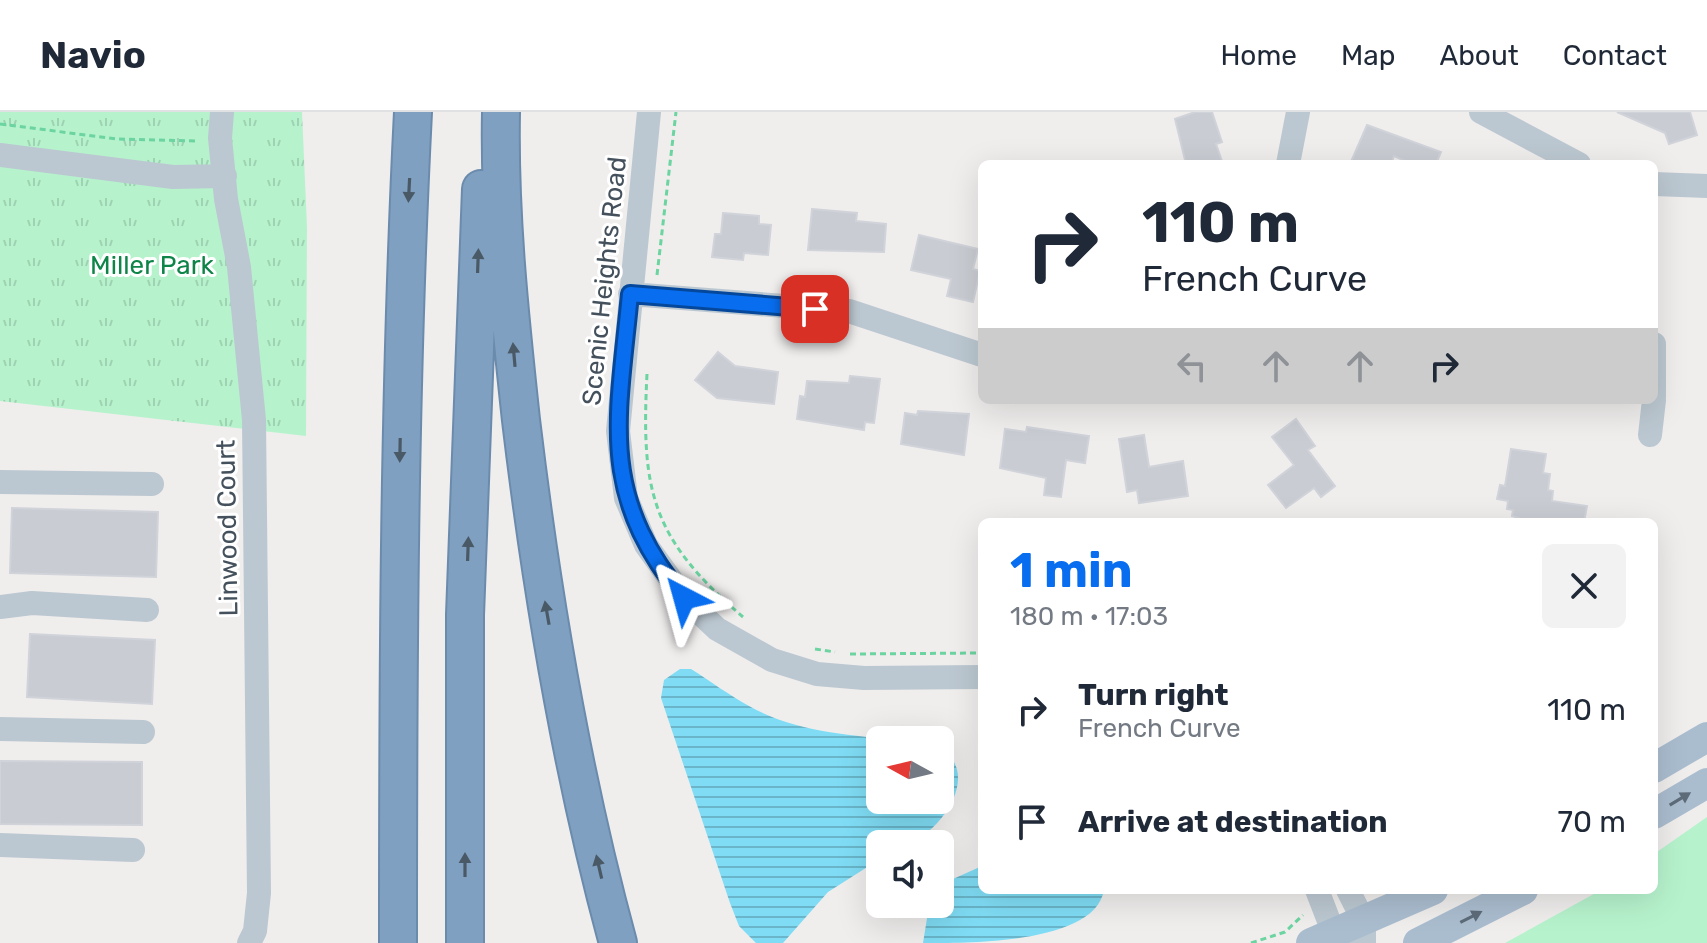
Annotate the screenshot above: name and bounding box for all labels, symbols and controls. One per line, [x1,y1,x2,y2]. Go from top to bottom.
text: Navio [40,32,146,78]
text: Home [1220,39,1297,72]
text: Map [1341,39,1395,72]
text: About [1439,39,1519,72]
text: Contact [1563,39,1667,72]
street label: Scenic Heights Road [576,155,633,407]
one-way arrow [402,178,415,203]
text: 110 m [1142,190,1299,256]
icon: right [1010,192,1114,296]
one-way arrow [472,248,485,273]
park label: Miller Park [90,250,215,281]
text: French Curve [1142,257,1367,300]
pin [781,275,849,343]
icon: arrive [793,287,837,331]
one-way arrow [508,342,521,367]
icon: left [1170,344,1214,388]
icon: ahead [1254,344,1298,388]
icon: ahead [1338,344,1382,388]
icon: right [1422,344,1466,388]
one-way arrow [394,438,406,463]
street label: Linwood Court [210,439,245,617]
one-way arrow [461,536,474,561]
text: 1 min [1010,542,1133,599]
button: close [1542,544,1626,628]
position arrow [642,556,726,640]
one-way arrow [541,600,553,625]
text: 180 m · 17:03 [1010,601,1168,632]
text: Turn right [1078,677,1229,713]
icon: right [1010,688,1054,732]
text: 110 m [1547,692,1626,728]
text: French Curve [1078,713,1241,744]
north arrow [866,726,954,814]
map controls [866,726,954,918]
one-way arrow [1669,792,1692,806]
icon: arrive [1010,800,1054,844]
text: Arrive at destination [1078,804,1388,840]
text: 70 m [1558,804,1626,840]
button: sound [866,830,954,918]
one-way arrow [459,852,471,877]
one-way arrow [592,855,605,880]
one-way arrow [1459,910,1482,923]

